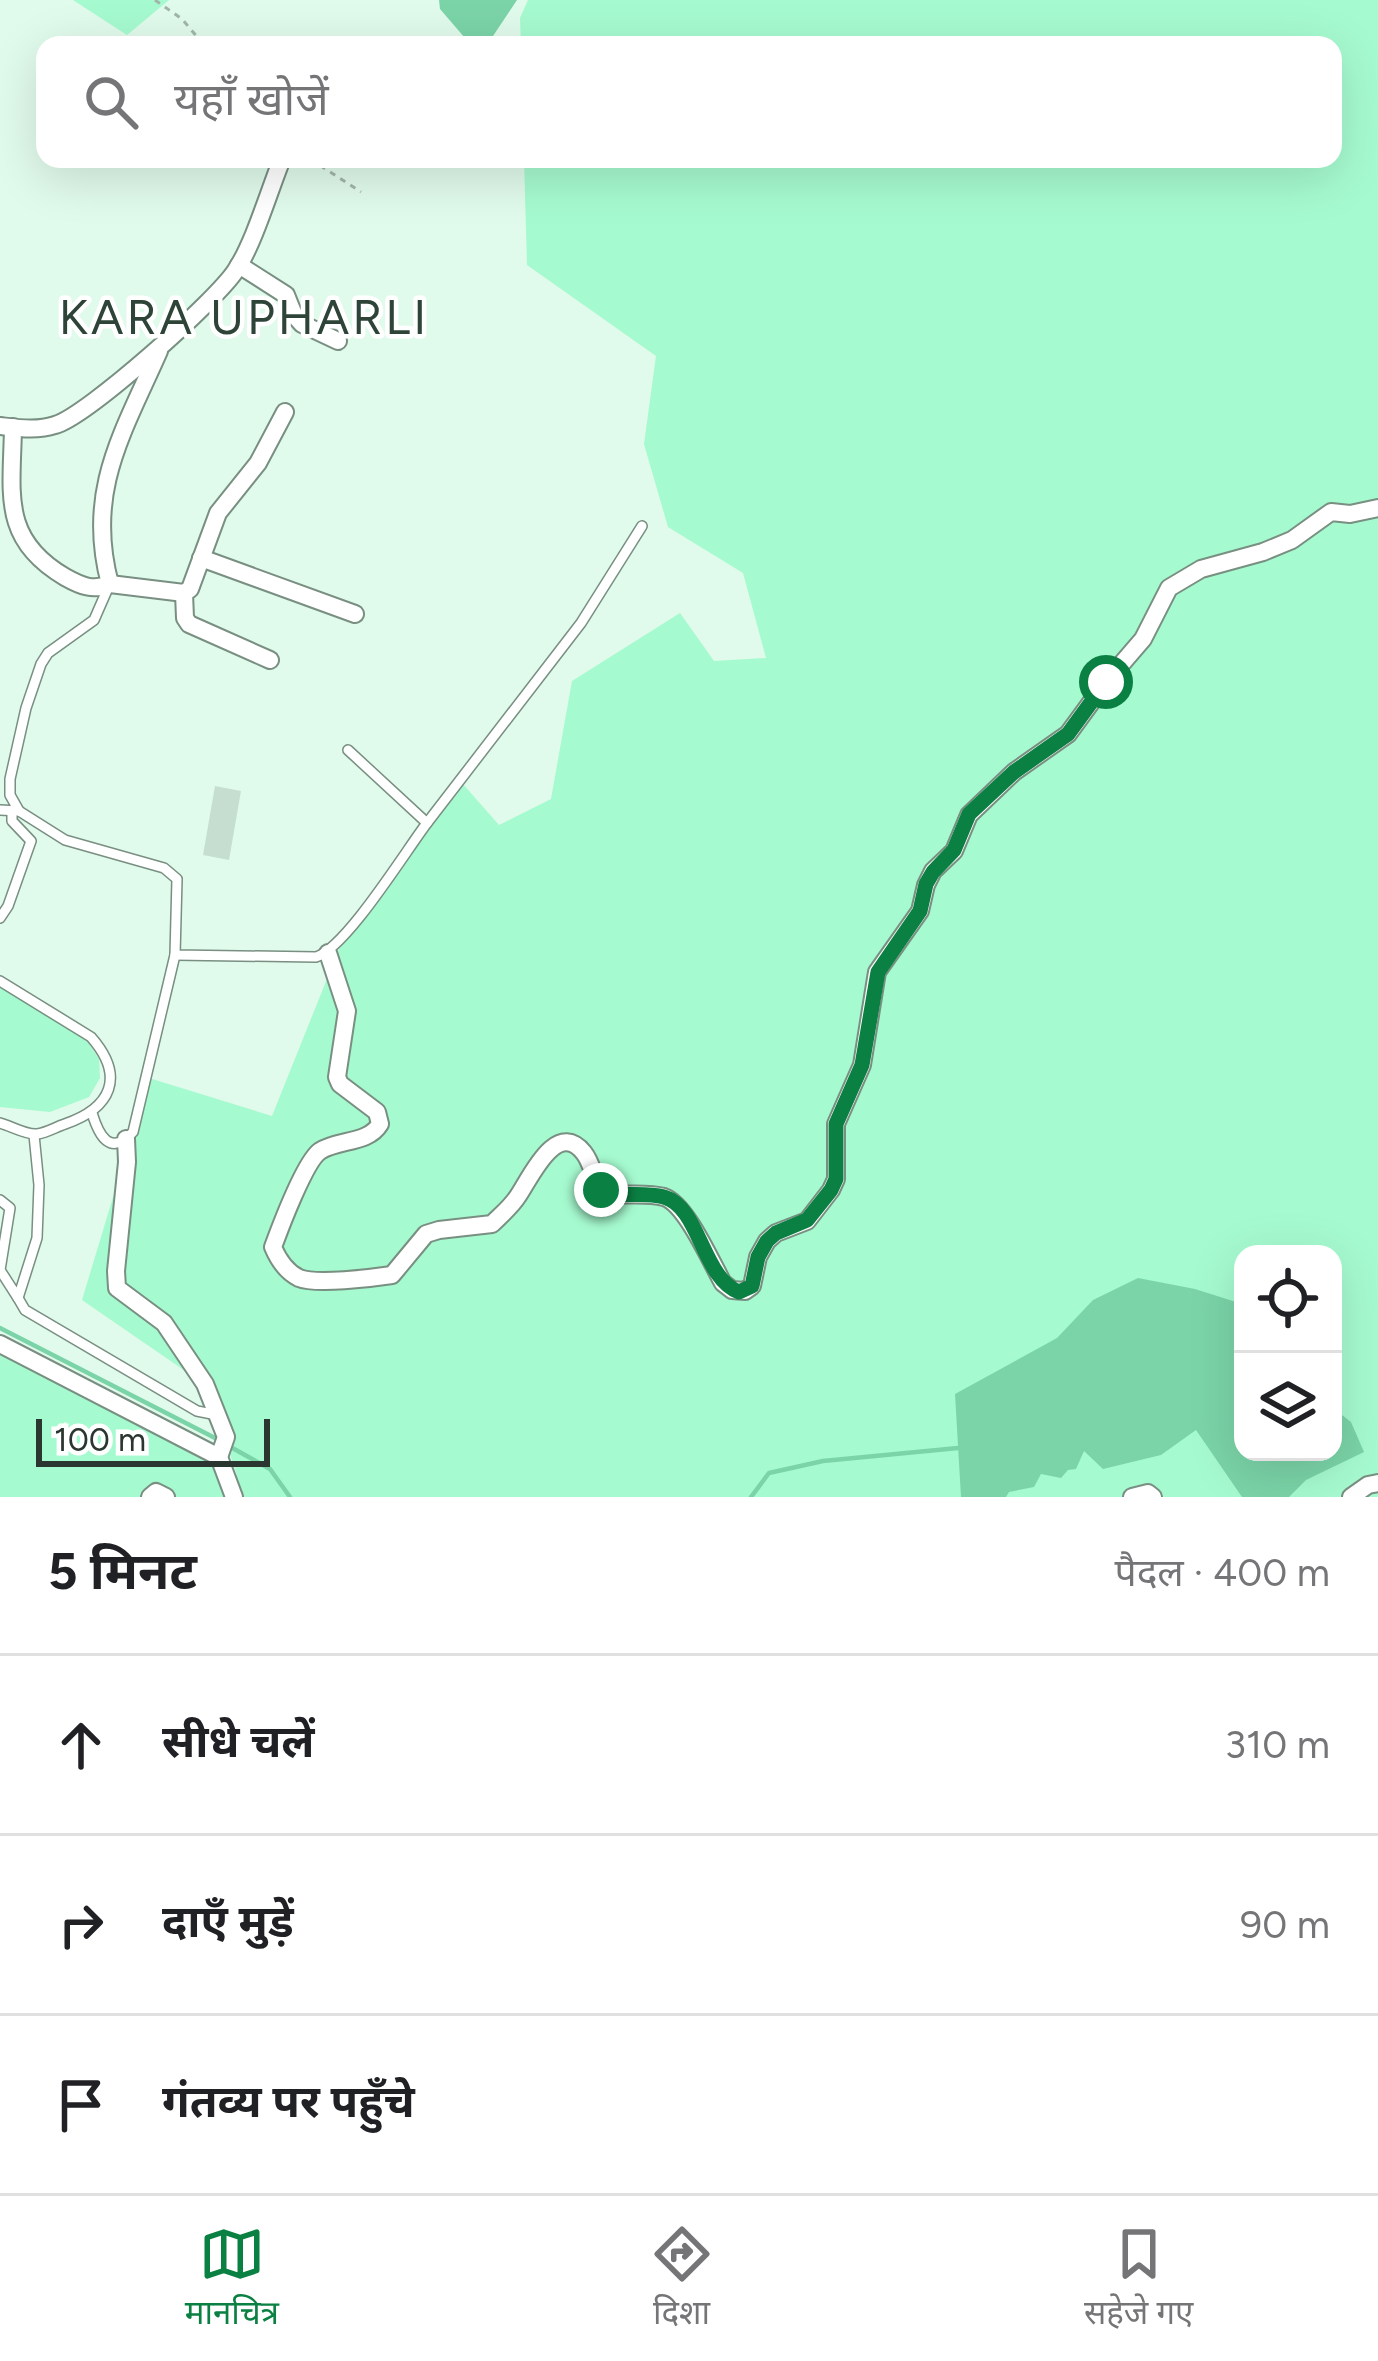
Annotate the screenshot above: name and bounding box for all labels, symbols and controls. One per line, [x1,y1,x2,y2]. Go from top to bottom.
search box [36,36,1342,168]
icon: search [78,69,144,135]
text: यहाँ खोजें [174,72,329,126]
district label: KARA UPHARLI [59,288,429,346]
route start [1079,655,1133,709]
route end [574,1163,628,1217]
map controls [1234,1245,1342,1461]
button: locate [1234,1245,1342,1353]
button: layers [1234,1353,1342,1461]
scale bar [36,1413,270,1466]
text: 100 m [54,1420,146,1459]
text: 5 मिनट [48,1541,197,1602]
text: पैदल · 400 m [1114,1549,1330,1596]
icon: ahead [48,1712,114,1778]
text: सीधे चलें [162,1714,315,1768]
text: 310 m [1225,1721,1330,1768]
icon: right [48,1892,114,1958]
text: दाएँ मुड़ें [162,1894,294,1948]
text: 90 m [1240,1901,1330,1948]
icon: arrive [48,2072,114,2138]
text: गंतव्य पर पहुँचे [162,2074,415,2128]
tab: मानचित्र [185,2221,279,2337]
tab: दिशा [649,2221,715,2337]
tab: सहेजे गए [1084,2221,1193,2337]

